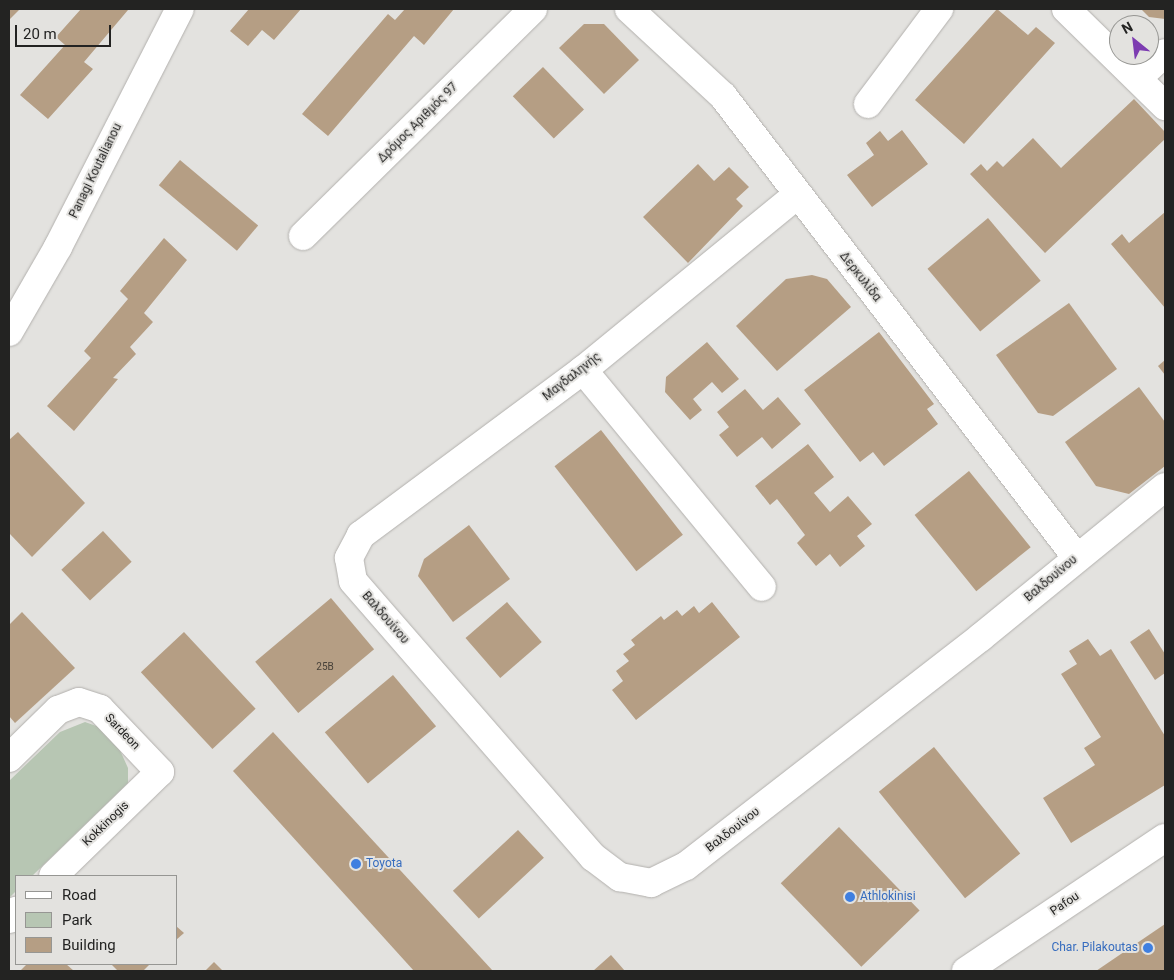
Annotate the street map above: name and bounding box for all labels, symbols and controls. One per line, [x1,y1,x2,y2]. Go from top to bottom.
scale bar [18,15,114,47]
north arrow [1109,15,1159,65]
text: N [1119,18,1135,37]
text: 20 m [23,25,57,43]
street label: Δρόμος Αριθμός 97 [375,80,461,166]
street label: Panagi Koutalianou [67,121,125,221]
street label: Δερκυλίδα [836,249,884,305]
street label: Μαγδαληνής [540,350,604,404]
street label: Βαλδουίνου [1022,553,1080,605]
street label: Βαλδουίνου [359,589,411,647]
house number: 25B [316,661,334,673]
street label: Sardeon [101,711,143,753]
street label: Kokkinogis [80,798,132,850]
street label: Βαλδουίνου [703,805,763,855]
place label: Toyota [366,857,402,871]
marker: Toyota [350,858,362,870]
legend [15,875,178,965]
text: Road [62,886,96,904]
street label: Pafou [1048,889,1082,919]
place label: Athlokinisi [860,890,916,904]
marker: Athlokinisi [844,891,856,903]
text: Park [62,911,92,929]
text: Building [62,936,116,954]
place label: Char. Pilakoutas [1051,941,1138,955]
marker: Char. Pilakoutas [1142,942,1154,954]

